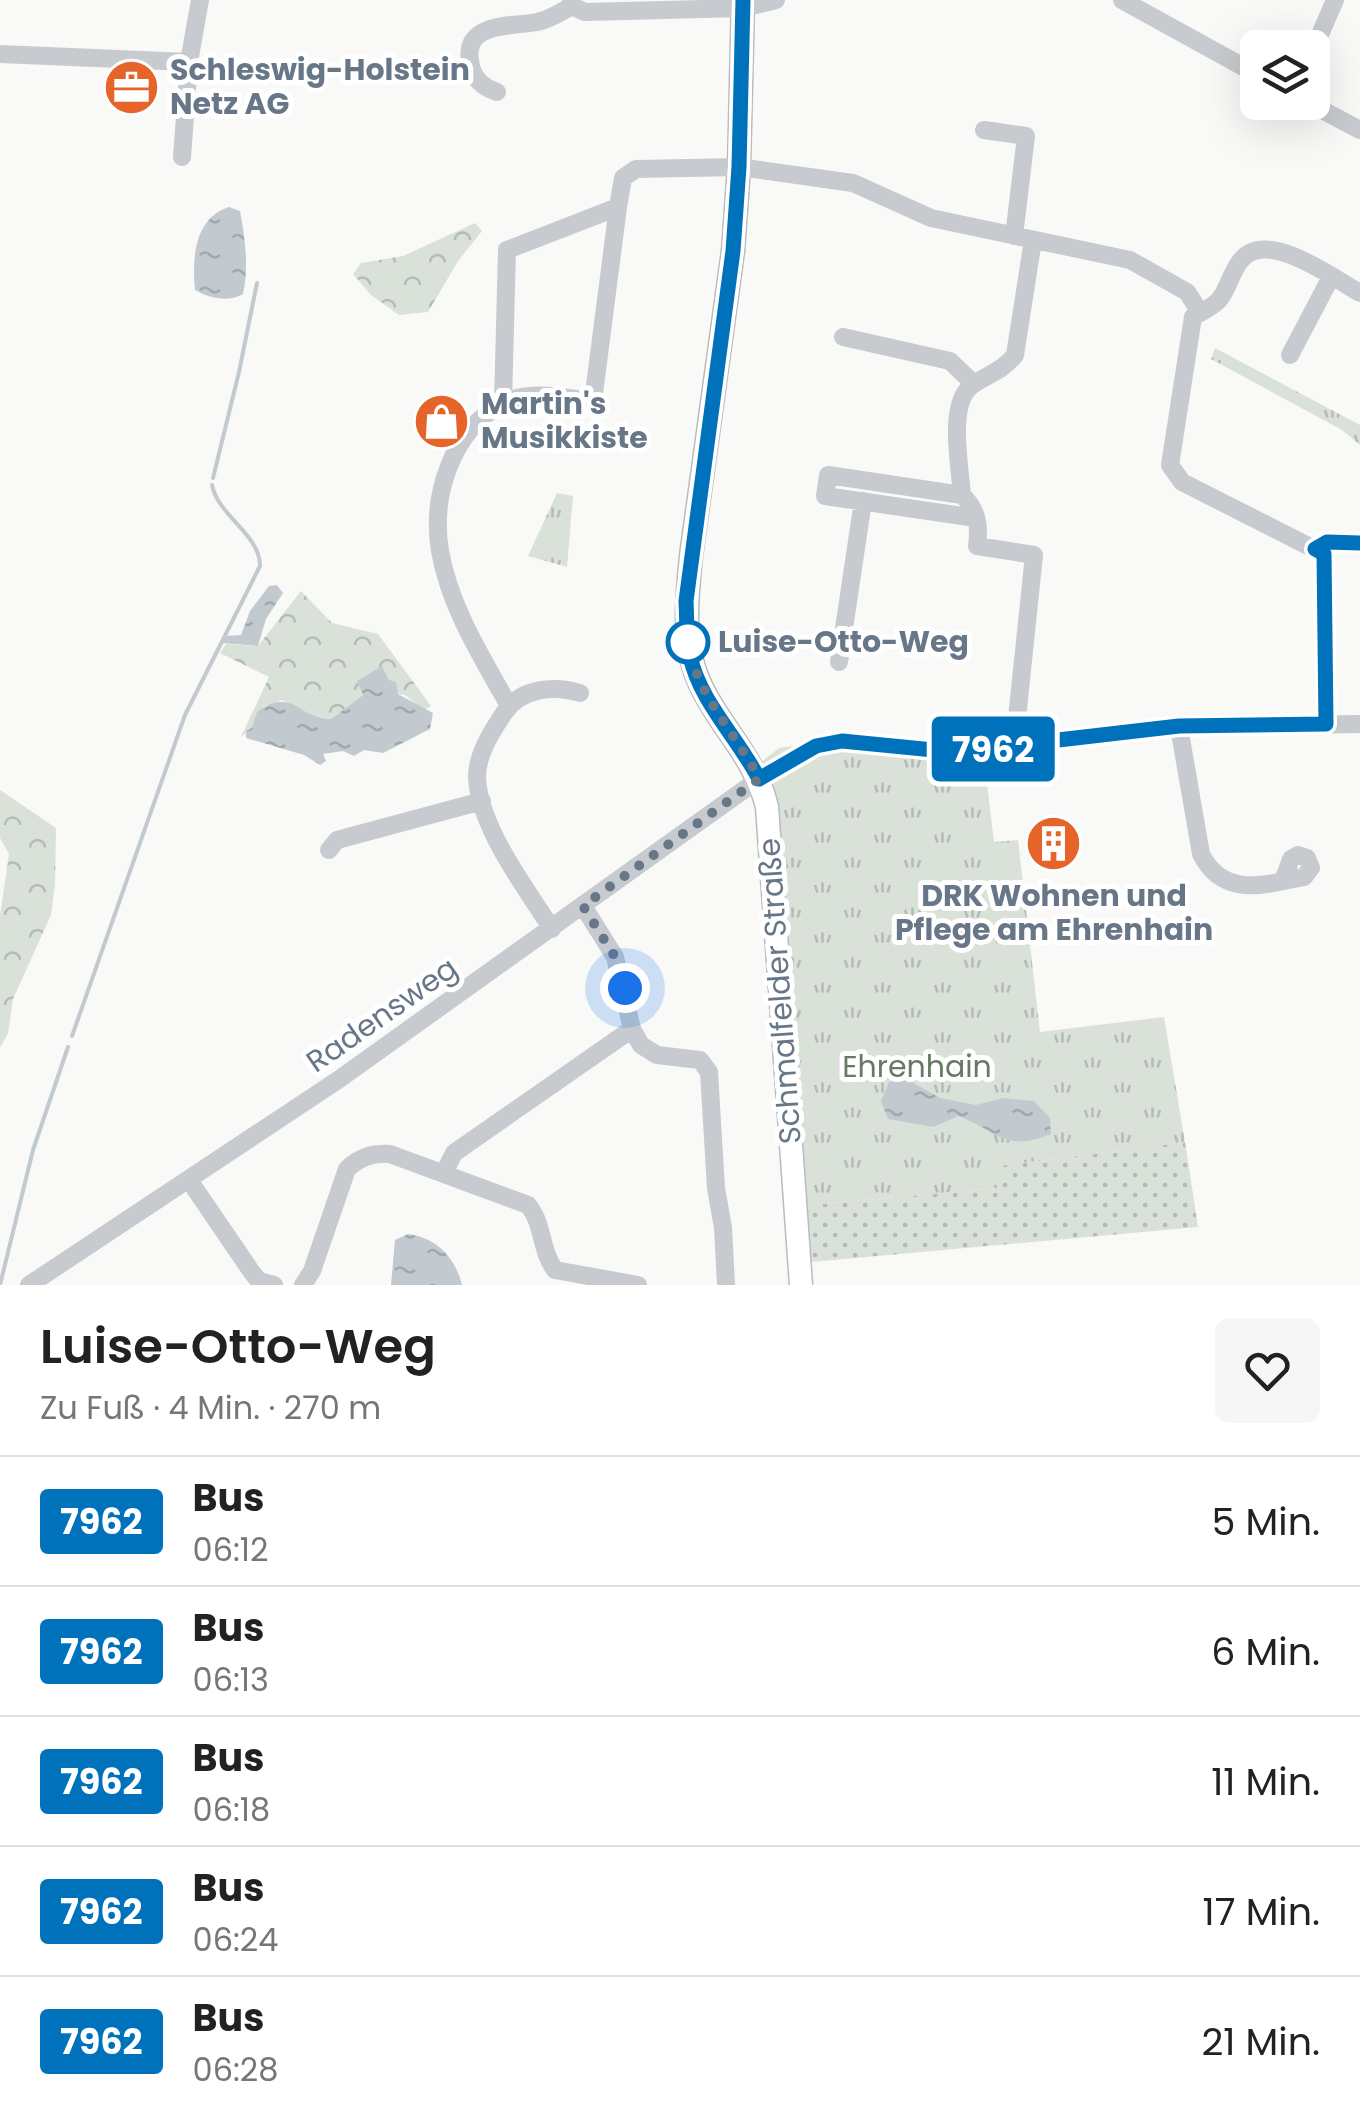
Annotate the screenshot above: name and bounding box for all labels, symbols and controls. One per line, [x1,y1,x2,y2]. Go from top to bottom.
map controls [1240,30,1330,120]
button: layers [1240,30,1330,120]
place label: Schleswig-Holstein Netz AG [170,48,470,125]
office icon: Schleswig-Holstein Netz AG [101,57,161,117]
place label: Martin's Musikkiste [481,382,648,459]
shop icon: Martin's Musikkiste [412,391,472,451]
place label: Luise-Otto-Weg [718,620,969,663]
marker: Luise-Otto-Weg [667,621,709,663]
line badge: 7962 [923,716,1063,782]
text: 7962 [952,725,1034,774]
building icon: DRK Wohnen und Pflege am Ehrenhain [1024,813,1084,873]
street label: Schmalfelder Straße [747,837,812,1145]
place label: DRK Wohnen und Pflege am Ehrenhain [895,874,1213,951]
street label: Radensweg [297,947,466,1083]
your location [600,963,650,1013]
park label: Ehrenhain [842,1045,992,1088]
text: Luise-Otto-Weg [40,1313,436,1380]
button: heart [1215,1318,1320,1423]
text: Zu Fuß · 4 Min. · 270 m [40,1385,381,1430]
text: Bus [193,1471,264,1524]
text: 5 Min. [1212,1495,1320,1548]
text: 7962 [60,1497,143,1546]
text: 06:12 [193,1527,268,1572]
text: Bus [193,1601,264,1654]
text: 6 Min. [1211,1625,1320,1678]
text: 7962 [60,1627,143,1676]
text: 06:13 [193,1657,269,1702]
text: Bus [193,1731,264,1784]
text: 11 Min. [1211,1755,1320,1808]
text: 7962 [60,1757,143,1806]
text: 06:18 [193,1787,270,1832]
text: Bus [193,1861,264,1914]
text: 17 Min. [1203,1885,1320,1938]
text: 7962 [60,1887,143,1936]
text: 06:24 [193,1917,278,1962]
text: Bus [193,1991,264,2044]
text: 21 Min. [1201,2015,1320,2068]
text: 7962 [60,2017,143,2066]
text: 06:28 [193,2047,278,2092]

